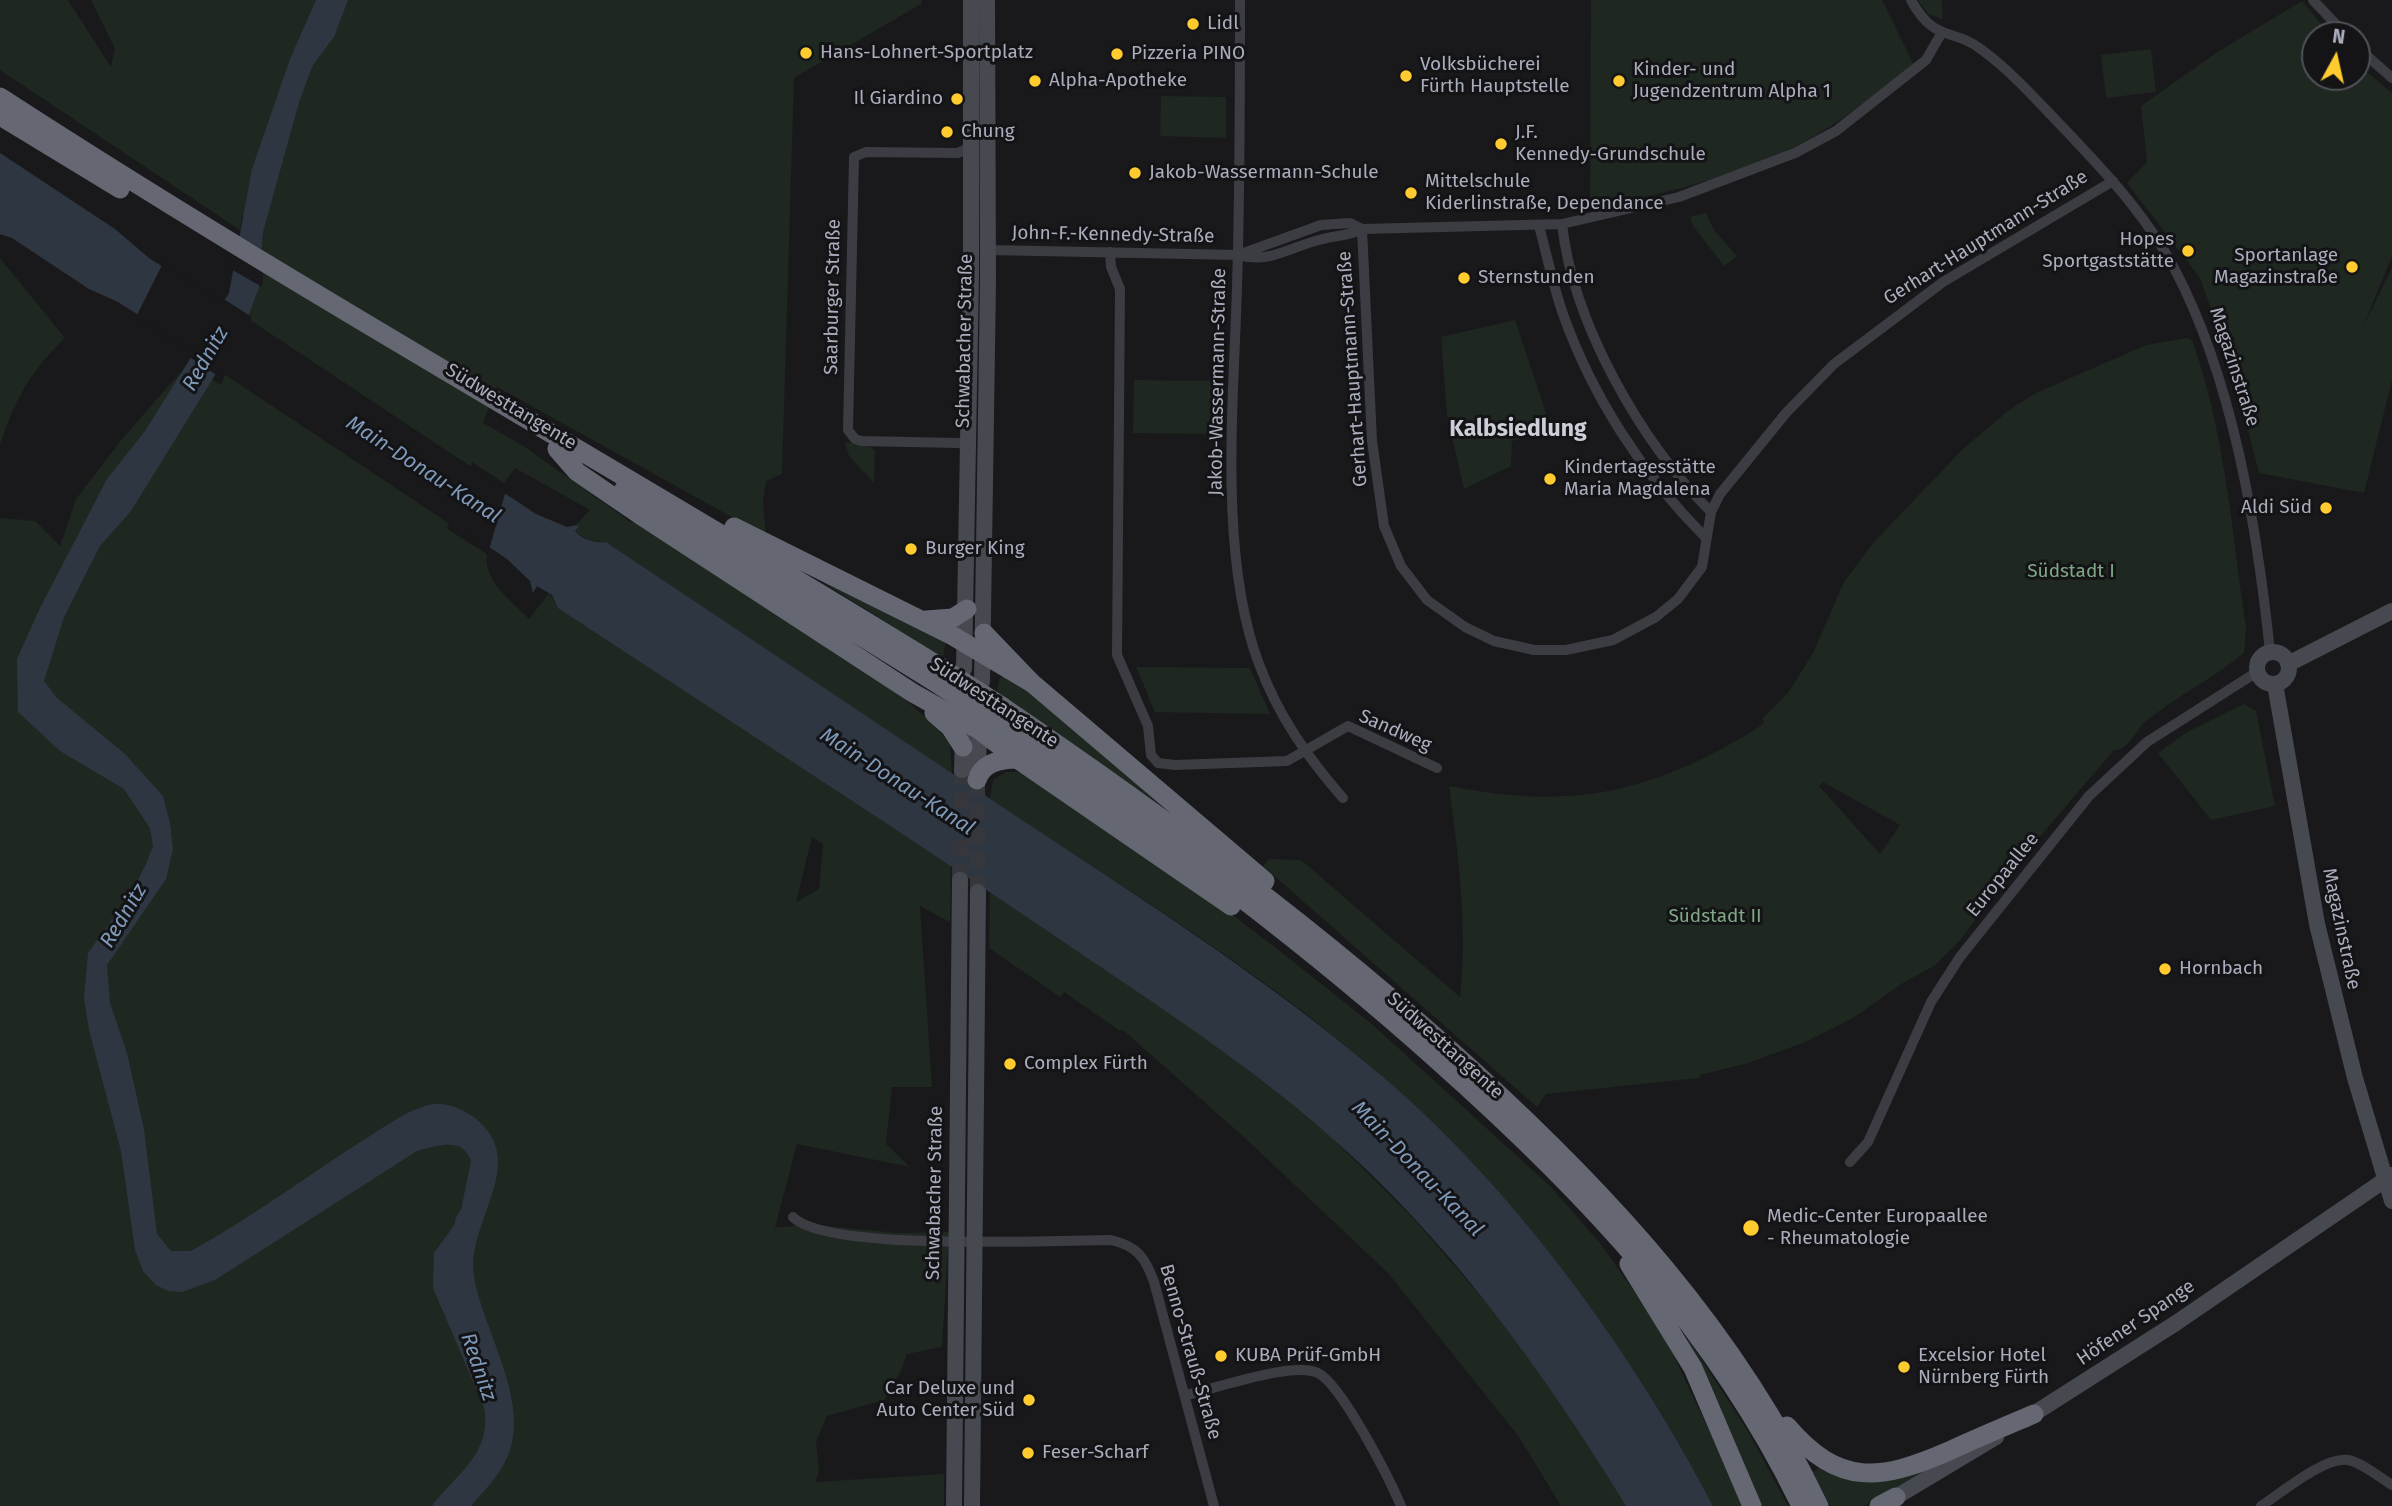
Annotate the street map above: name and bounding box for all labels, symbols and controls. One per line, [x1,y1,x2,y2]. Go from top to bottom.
place label: Lidl [1207,13,1239,35]
marker: Lidl [1185,16,1201,32]
north arrow [2301,21,2371,91]
text: N [2331,24,2347,49]
place label: Hans-Lohnert-Sportplatz [820,42,1033,64]
place label: Pizzeria PINO [1131,43,1245,65]
marker: Hans-Lohnert-Sportplatz [798,45,814,61]
marker: Pizzeria PINO [1109,46,1125,62]
place label: Volksbücherei Fürth Hauptstelle [1420,54,1570,98]
place label: Kinder- und Jugendzentrum Alpha 1 [1633,59,1831,103]
marker: Volksbücherei Fürth Hauptstelle [1398,68,1414,84]
place label: Alpha-Apotheke [1049,70,1187,92]
marker: Alpha-Apotheke [1027,73,1043,89]
marker: Kinder- und Jugendzentrum Alpha 1 [1611,73,1627,89]
place label: Il Giardino [853,88,943,110]
marker: Il Giardino [949,91,965,107]
place label: Chung [961,121,1015,143]
place label: J.F. Kennedy-Grundschule [1515,122,1706,166]
marker: Chung [939,124,955,140]
marker: J.F. Kennedy-Grundschule [1493,136,1509,152]
place label: Jakob-Wassermann-Schule [1149,162,1378,184]
marker: Jakob-Wassermann-Schule [1127,165,1143,181]
street label: Gerhart-Hauptmann-Straße [1880,166,2092,310]
place label: Mittelschule Kiderlinstraße, Dependance [1425,171,1664,215]
marker: Mittelschule Kiderlinstraße, Dependance [1403,185,1419,201]
street label: Saarburger Straße [820,219,846,375]
street label: John-F.-Kennedy-Straße [1011,222,1215,248]
place label: Hopes Sportgaststätte [2042,229,2174,273]
marker: Hopes Sportgaststätte [2180,243,2196,259]
place label: Sportanlage Magazinstraße [2214,245,2338,289]
street label: Gerhart-Hauptmann-Straße [1333,250,1373,488]
street label: Schwabacher Straße [952,254,978,428]
marker: Sportanlage Magazinstraße [2344,259,2360,275]
place label: Sternstunden [1478,267,1595,289]
street label: Jakob-Wassermann-Straße [1205,268,1231,496]
marker: Sternstunden [1456,270,1472,286]
street label: Magazinstraße [2204,305,2264,429]
water label: Rednitz [178,322,234,396]
street label: Südwesttangente [441,359,581,455]
water label: Main-Donau-Kanal [341,411,505,529]
district label: Kalbsiedlung [1449,416,1587,444]
place label: Kindertagesstätte Maria Magdalena [1564,457,1716,501]
marker: Kindertagesstätte Maria Magdalena [1542,471,1558,487]
place label: Aldi Süd [2241,497,2312,519]
marker: Aldi Süd [2318,500,2334,516]
place label: Burger King [925,538,1025,560]
marker: Burger King [903,541,919,557]
park label: Südstadt I [2027,561,2115,583]
street label: Südwesttangente [925,653,1063,753]
street label: Sandweg [1355,705,1435,757]
water label: Main-Donau-Kanal [815,723,979,841]
street label: Europaallee [1962,828,2044,922]
street label: Magazinstraße [2317,866,2365,992]
water label: Rednitz [95,880,153,952]
park label: Südstadt II [1668,906,1762,928]
place label: Hornbach [2179,958,2263,980]
marker: Hornbach [2157,961,2173,977]
street label: Südwesttangente [1382,988,1508,1104]
place label: Complex Fürth [1024,1053,1148,1075]
marker: Complex Fürth [1002,1056,1018,1072]
water label: Main-Donau-Kanal [1346,1096,1488,1242]
street label: Schwabacher Straße [922,1106,948,1280]
place label: Medic-Center Europaallee - Rheumatologie [1767,1206,1988,1250]
marker: Medic-Center Europaallee - Rheumatologie [1741,1218,1761,1238]
street label: Benno-Strauß-Straße [1154,1262,1226,1442]
street label: Höfener Spange [2073,1275,2199,1371]
water label: Rednitz [455,1330,501,1404]
place label: KUBA Prüf-GmbH [1235,1345,1381,1367]
place label: Excelsior Hotel Nürnberg Fürth [1918,1345,2049,1389]
marker: KUBA Prüf-GmbH [1213,1348,1229,1364]
marker: Excelsior Hotel Nürnberg Fürth [1896,1359,1912,1375]
place label: Car Deluxe und Auto Center Süd [877,1378,1015,1422]
marker: Car Deluxe und Auto Center Süd [1021,1392,1037,1408]
place label: Feser-Scharf [1042,1442,1148,1464]
marker: Feser-Scharf [1020,1445,1036,1461]

